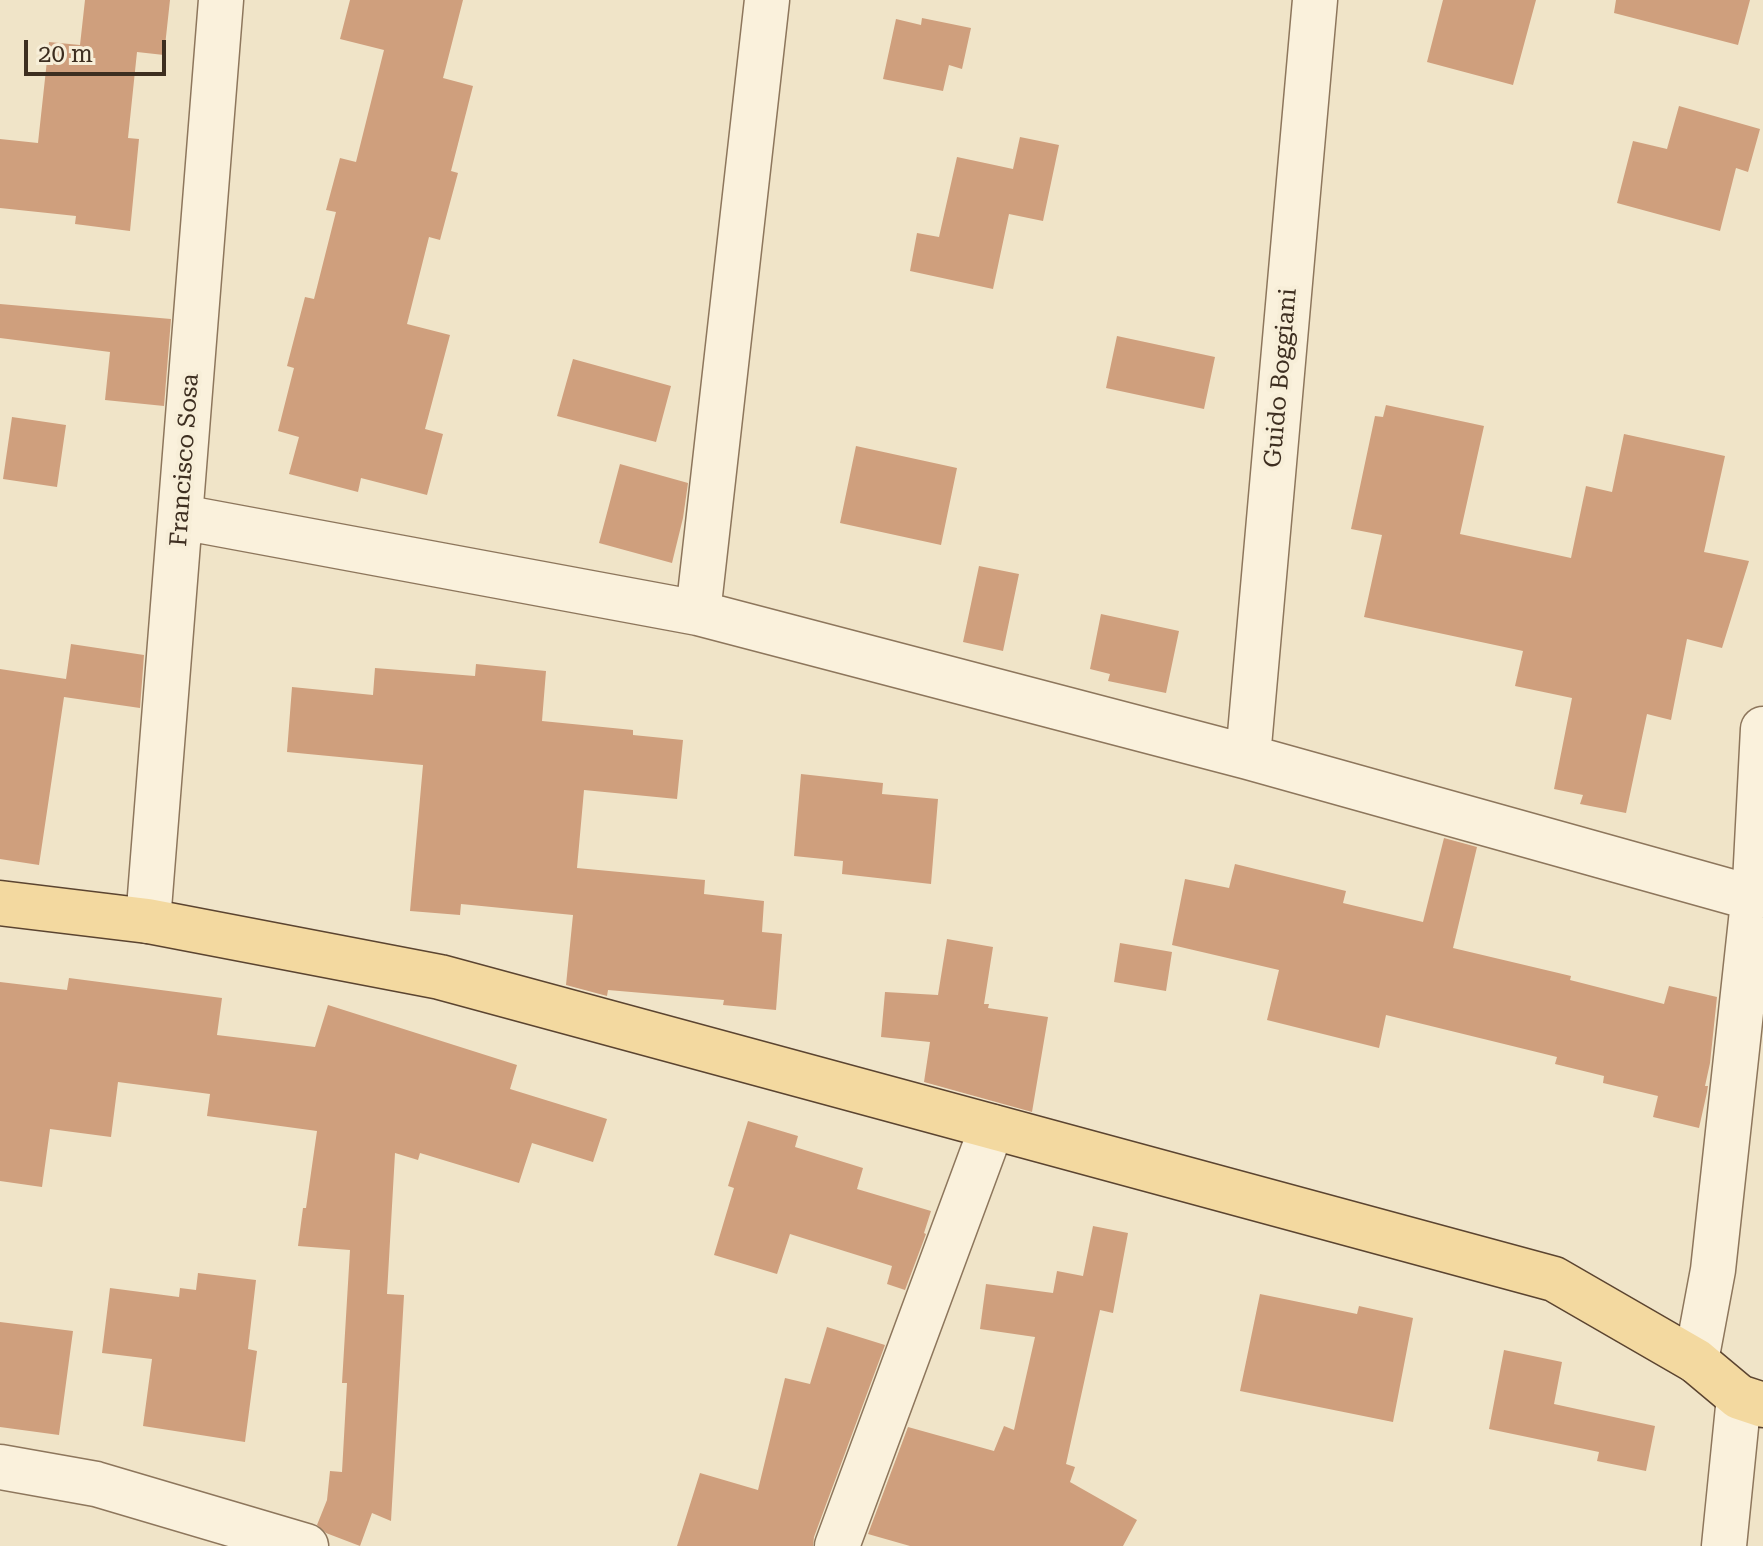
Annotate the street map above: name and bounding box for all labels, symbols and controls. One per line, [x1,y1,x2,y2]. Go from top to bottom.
scale bar [28,24,170,74]
text: 20 m [38,40,93,68]
street label: Guido Boggiani [1259,287,1303,469]
street label: Francisco Sosa [165,373,205,547]

